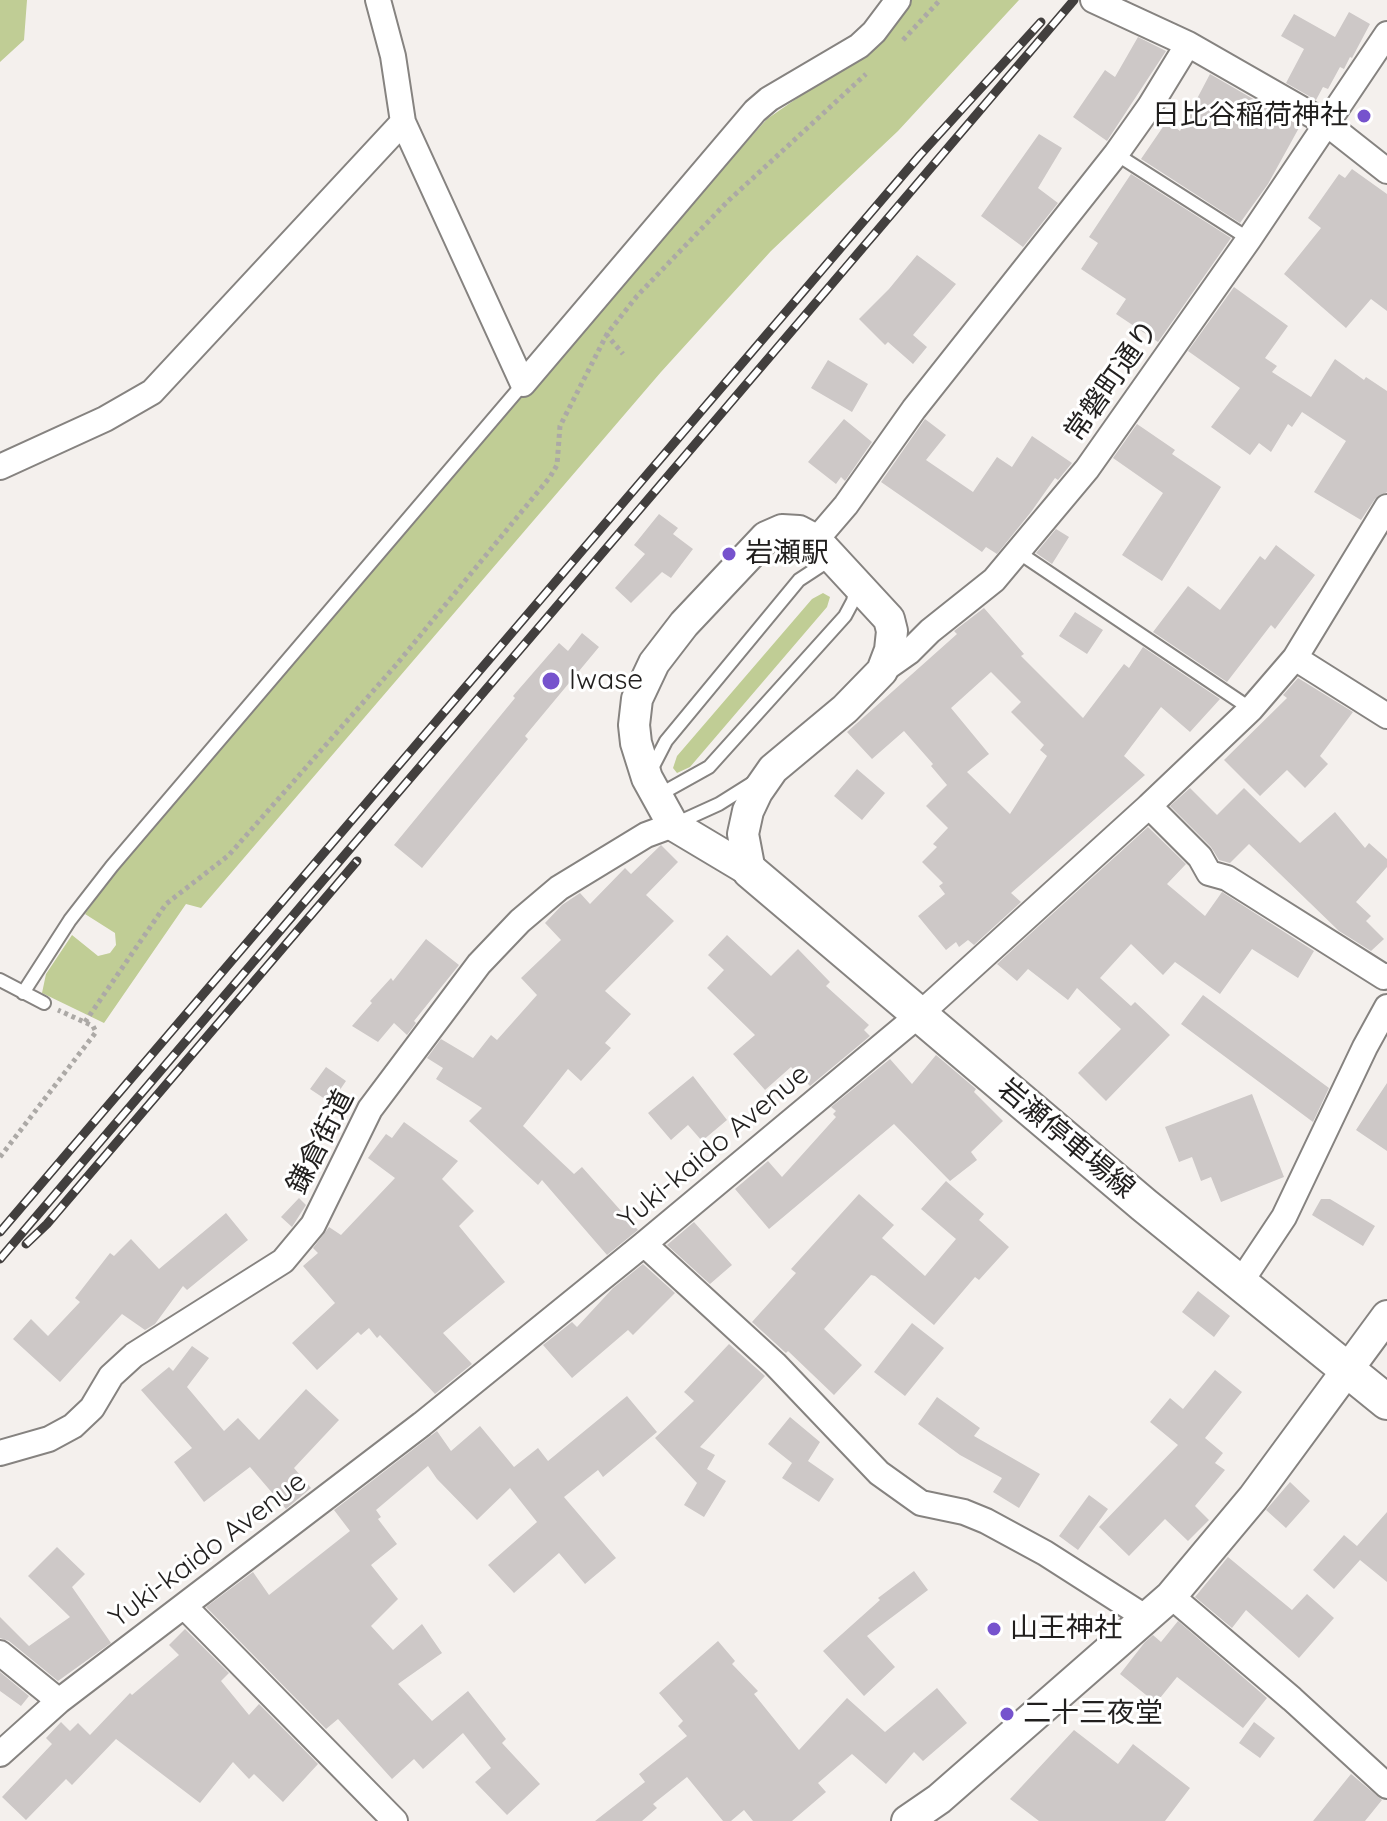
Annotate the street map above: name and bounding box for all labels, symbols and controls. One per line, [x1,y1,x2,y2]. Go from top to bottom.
place label: 日比谷稲荷神社 [1152,99,1348,133]
marker: 日比谷稲荷神社 [1355,107,1373,125]
street label: 常磐町通り [1058,314,1166,448]
place label: 岩瀬駅 [745,537,829,571]
marker: 岩瀬駅 [720,545,738,563]
place label: Iwase [569,664,643,698]
marker: Iwase [540,670,562,692]
street label: Yuki-kaido Avenue [612,1058,816,1236]
street label: 岩瀬停車場線 [991,1072,1141,1206]
street label: 鎌倉街道 [281,1084,361,1200]
street label: Yuki-kaido Avenue [103,1465,313,1635]
place label: 山王神社 [1010,1612,1122,1646]
marker: 山王神社 [985,1620,1003,1638]
place label: 二十三夜堂 [1023,1697,1163,1731]
marker: 二十三夜堂 [998,1705,1016,1723]

